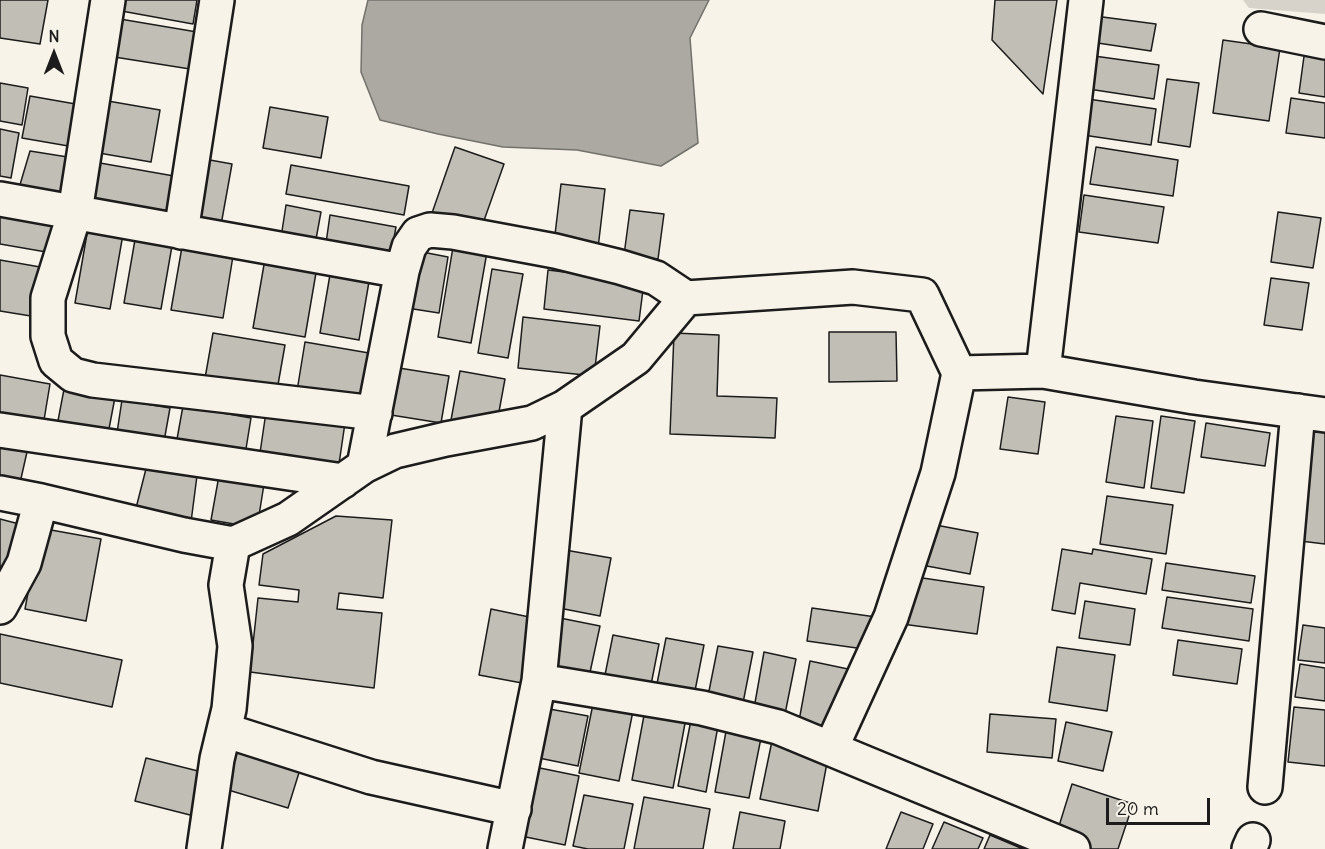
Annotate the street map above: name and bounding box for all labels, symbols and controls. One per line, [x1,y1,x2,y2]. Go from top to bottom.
north arrow [24,24,84,84]
text: N [48,26,60,46]
scale bar [1109,786,1212,824]
text: 20 m [1117,797,1159,820]

